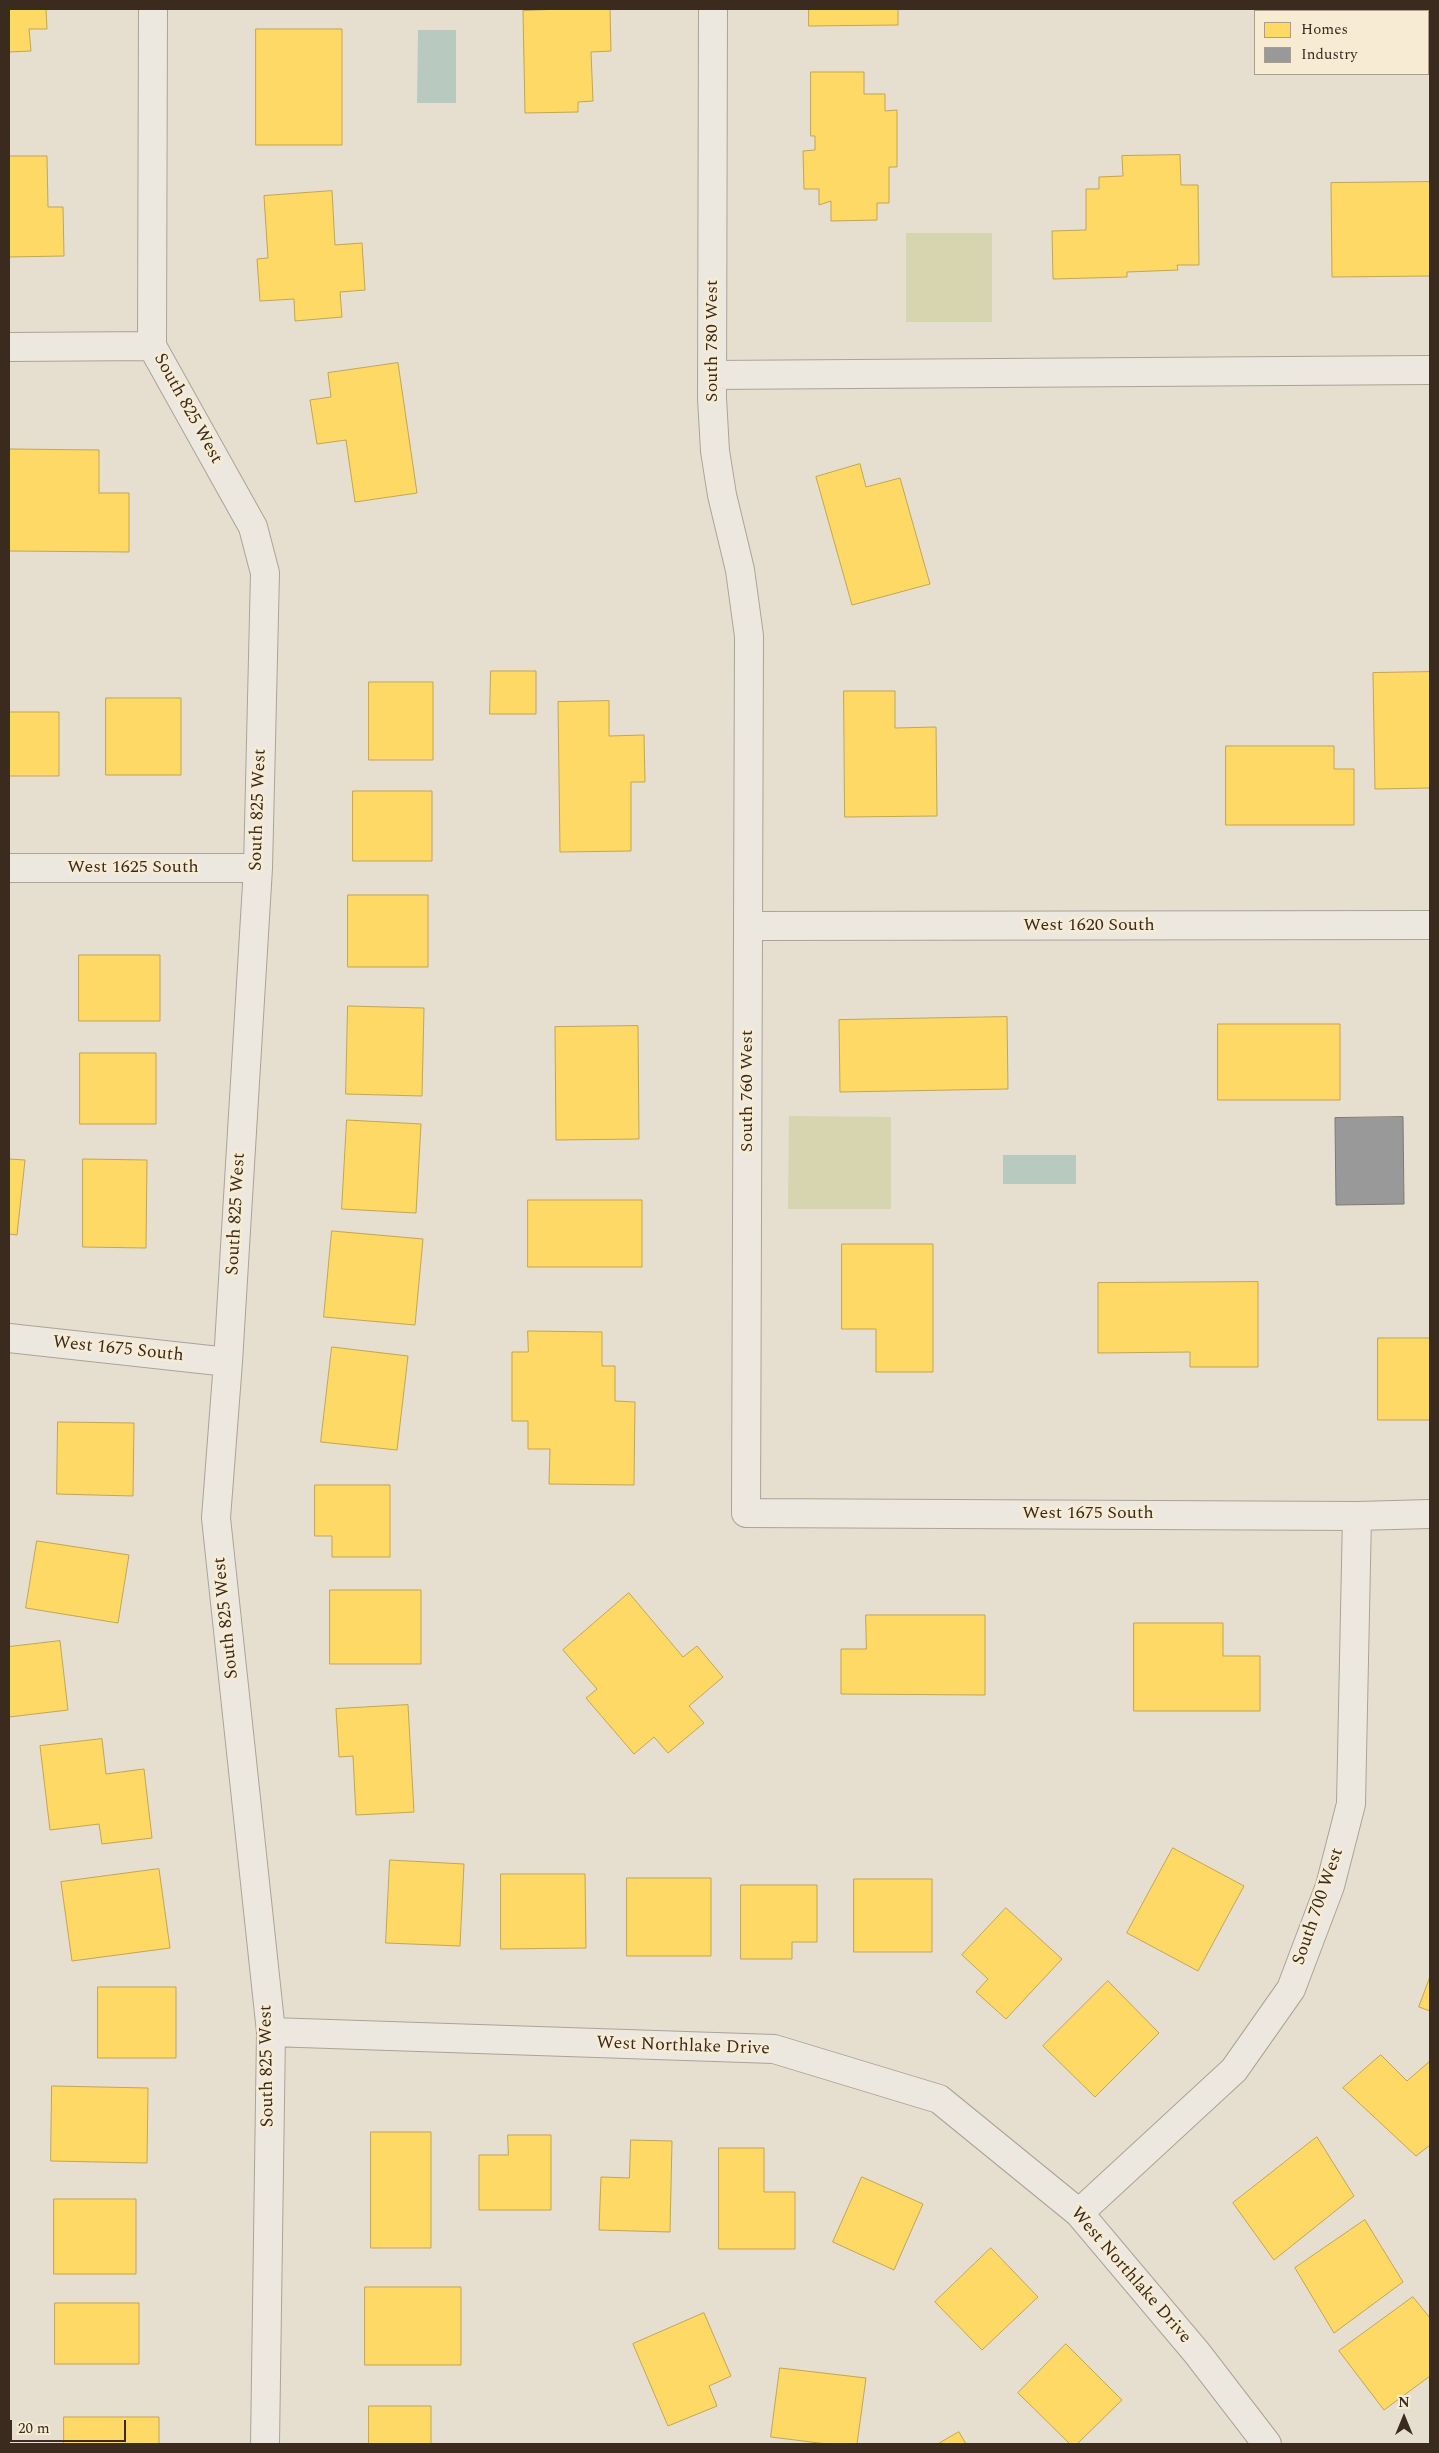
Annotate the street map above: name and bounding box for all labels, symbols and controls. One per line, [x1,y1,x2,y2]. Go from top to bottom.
legend [1254,10,1429,75]
text: Homes [1301,18,1348,41]
text: Industry [1301,43,1357,66]
street label: South 780 West [702,280,724,402]
street label: South 825 West [148,350,226,468]
street label: South 825 West [246,748,272,872]
street label: West 1625 South [67,857,199,879]
street label: West 1620 South [1023,915,1155,937]
street label: South 760 West [737,1030,759,1152]
street label: South 825 West [223,1152,251,1276]
street label: West 1675 South [51,1332,185,1368]
street label: West 1675 South [1022,1503,1154,1525]
street label: South 825 West [210,1556,244,1680]
street label: South 700 West [1289,1846,1349,1968]
street label: South 825 West [256,2005,280,2127]
street label: West Northlake Drive [596,2033,770,2061]
street label: West Northlake Drive [1065,2203,1195,2349]
text: N [1398,2392,1410,2413]
north arrow [1379,2393,1429,2443]
scale bar [12,2410,129,2442]
text: 20 m [18,2417,50,2440]

